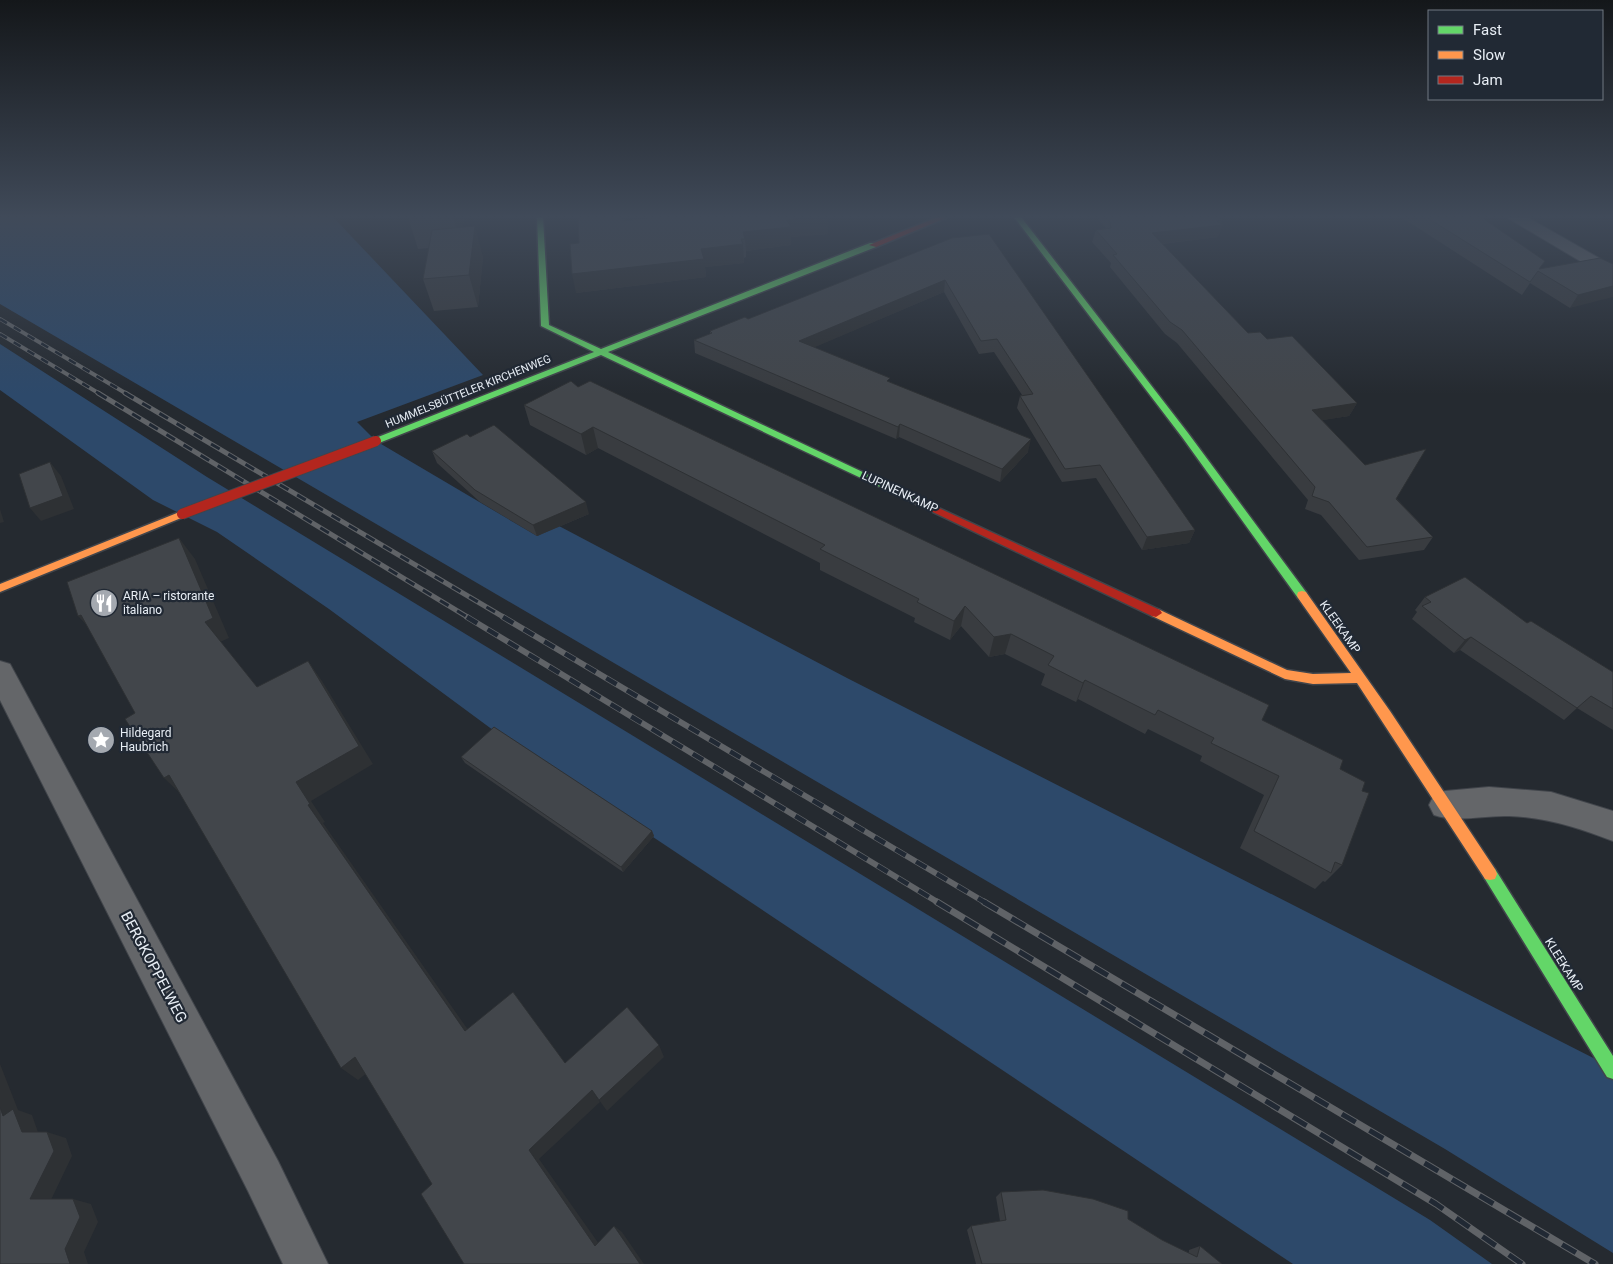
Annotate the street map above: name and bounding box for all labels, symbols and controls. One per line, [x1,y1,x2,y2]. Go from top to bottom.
legend [1428,10,1603,100]
text: Fast [1473,21,1502,39]
text: Slow [1473,46,1505,64]
text: Jam [1473,71,1503,89]
street label: HUMMELSBÜTTELER KIRCHENWEG [384,352,553,431]
street label: LUPINENKAMP [860,468,941,516]
restaurant icon: ARIA – ristorante italiano [89,588,119,618]
place label: ARIA – ristorante italiano [123,589,214,617]
street label: KLEEKAMP [1317,598,1363,656]
place icon: Hildegard Haubrich [86,725,116,755]
place label: Hildegard Haubrich [120,726,172,754]
street label: BERGKOPPELWEG [117,908,191,1026]
street label: KLEEKAMP [1542,935,1586,995]

